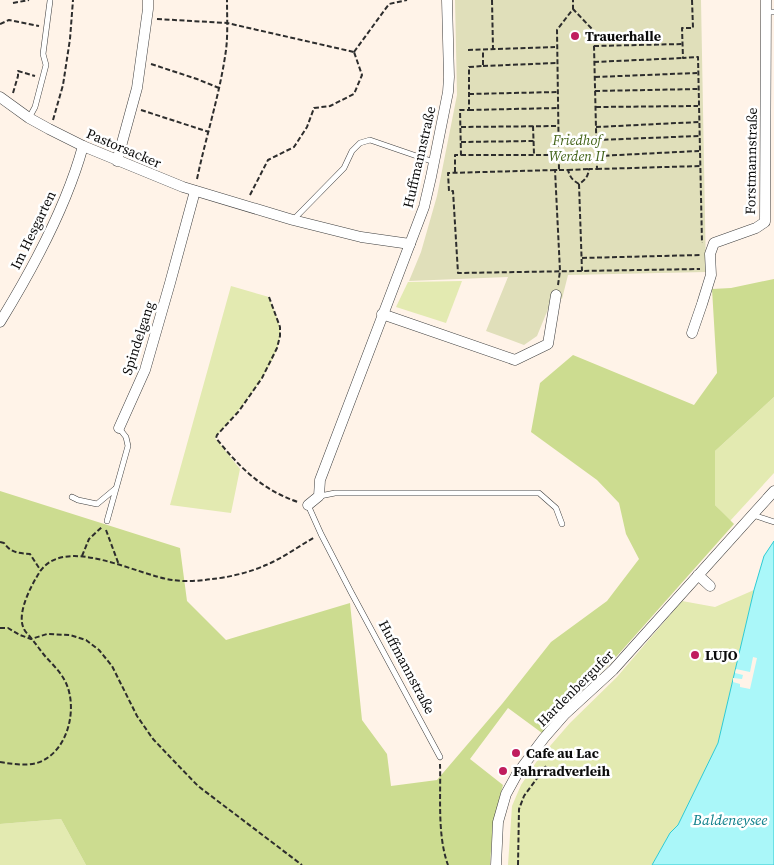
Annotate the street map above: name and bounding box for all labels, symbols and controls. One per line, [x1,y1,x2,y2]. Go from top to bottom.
place label: Trauerhalle [585,26,661,46]
marker: Trauerhalle [569,30,581,42]
street label: Huffmannstraße [398,104,440,210]
street label: Forstmannstraße [740,107,762,215]
street label: Pastorsacker [83,123,165,173]
park label: Friedhof Werden II [549,130,606,166]
street label: Im Hesgarten [5,187,61,273]
street label: Spindelgang [117,298,159,378]
street label: Huffmannstraße [374,617,440,717]
street label: Hardenbergufer [532,645,618,731]
place label: LUJO [705,645,738,665]
marker: LUJO [689,649,701,661]
place label: Cafe au Lac [526,743,599,763]
marker: Cafe au Lac [510,747,522,759]
place label: Fahrradverleih [513,761,610,781]
marker: Fahrradverleih [497,765,509,777]
water label: Baldeneysee [692,809,767,830]

